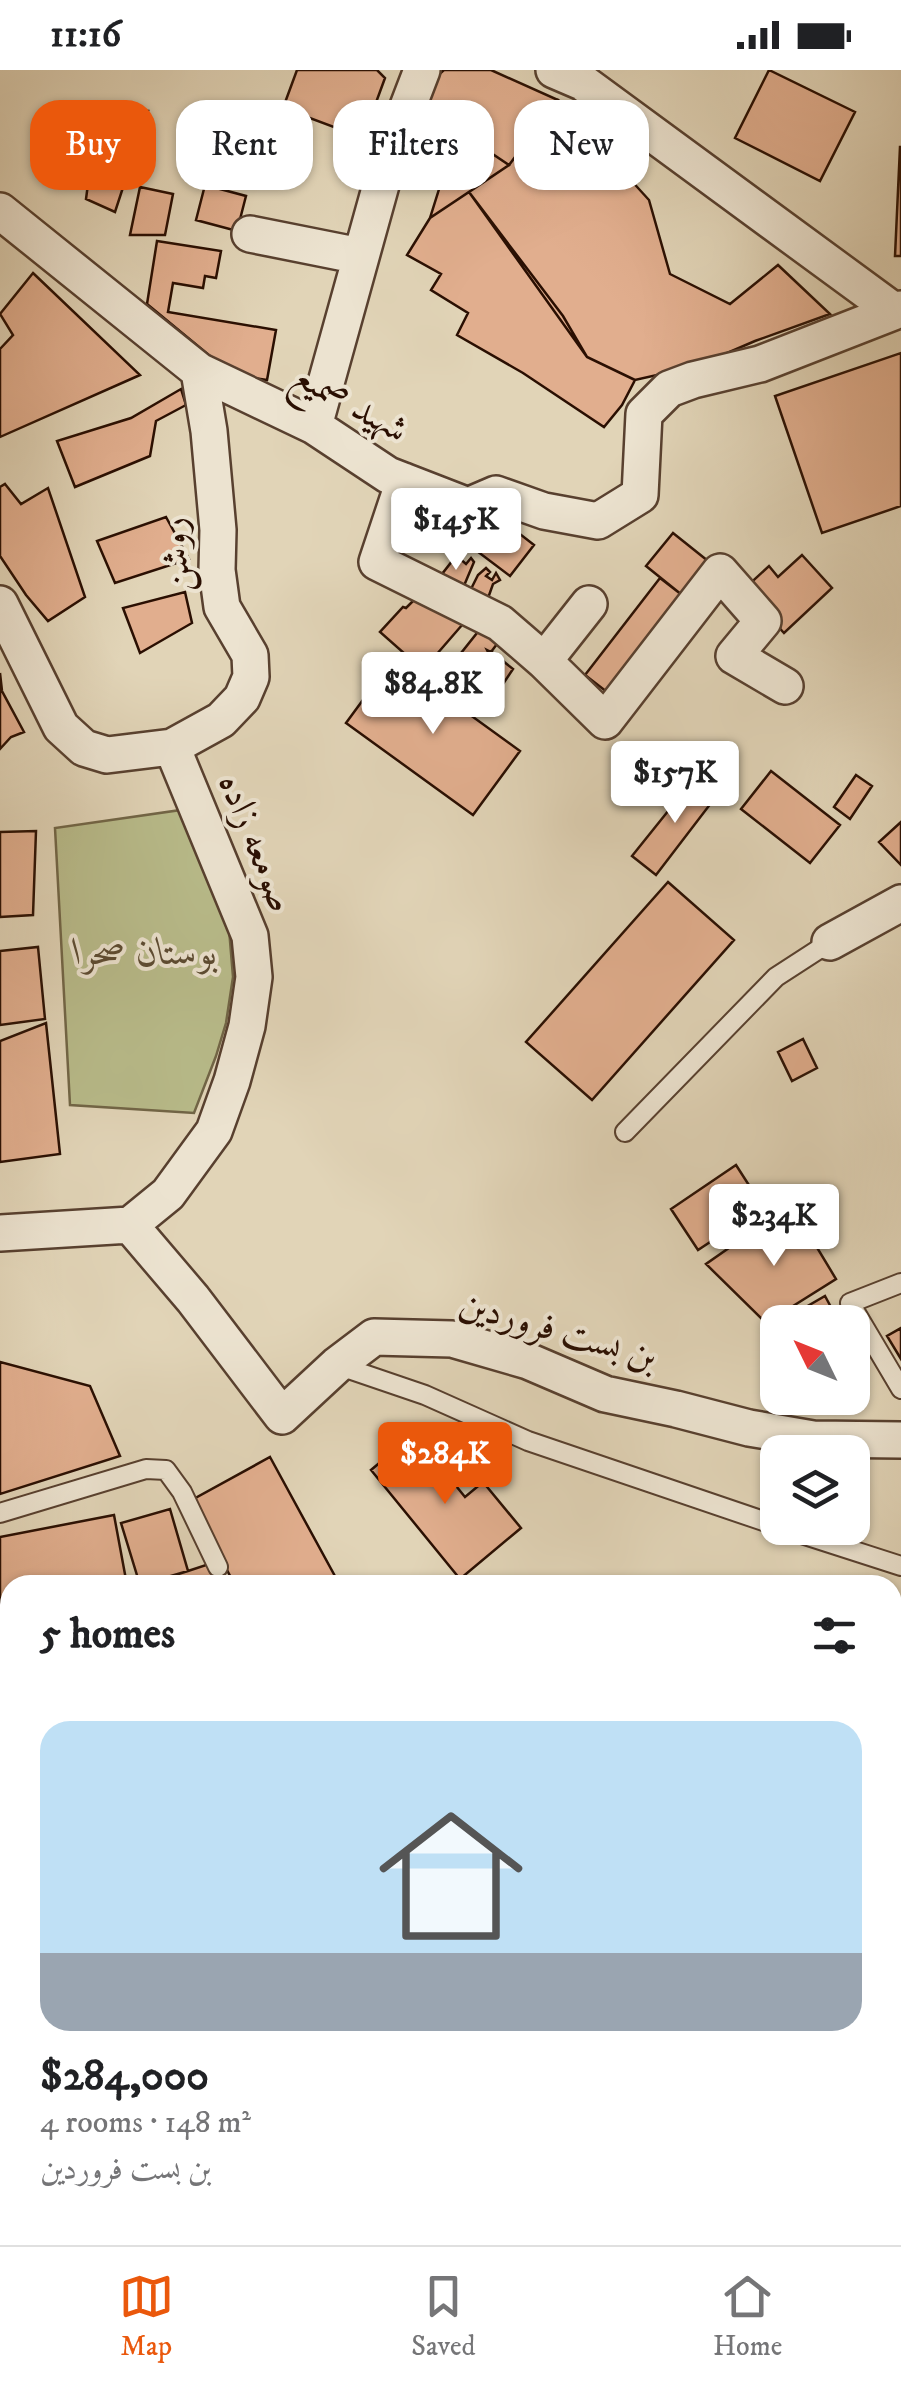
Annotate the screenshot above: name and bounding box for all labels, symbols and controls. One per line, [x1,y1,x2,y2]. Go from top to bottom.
text: 11:16 [50,11,121,59]
chip: Buy [30,100,156,190]
chip: Rent [176,100,313,190]
chip: Filters [333,100,494,190]
chip: New [514,100,649,190]
street label: شهید صمیع [280,352,416,461]
pin: $145K [386,488,526,573]
text: $145K [413,500,499,540]
street label: روشن [149,516,203,594]
pin: $84.8K [352,652,514,737]
text: $84.8K [384,664,482,704]
pin: $157K [605,741,745,826]
text: $157K [633,753,717,793]
street label: صومعه زاده [207,767,305,919]
park label: بوستان صحرا [72,929,218,977]
pin: $234K [704,1184,844,1269]
text: $234K [731,1196,817,1236]
street label: بن بست فروردین [453,1280,663,1382]
north arrow [760,1305,870,1415]
map controls [760,1305,870,1545]
pin: $284K [375,1422,515,1507]
text: $284K [400,1434,490,1474]
button: layers [760,1435,870,1545]
icon: filters [807,1608,862,1663]
text: 5 homes [40,1609,175,1661]
icon: home [361,1786,541,1966]
text: $284,000 [40,2051,209,2103]
text: 4 rooms · 148 m² [40,2103,251,2143]
text: بن بست فروردین [40,2150,212,2190]
tab: Map [119,2269,174,2364]
tab: Saved [411,2269,476,2364]
tab: Home [713,2269,782,2364]

